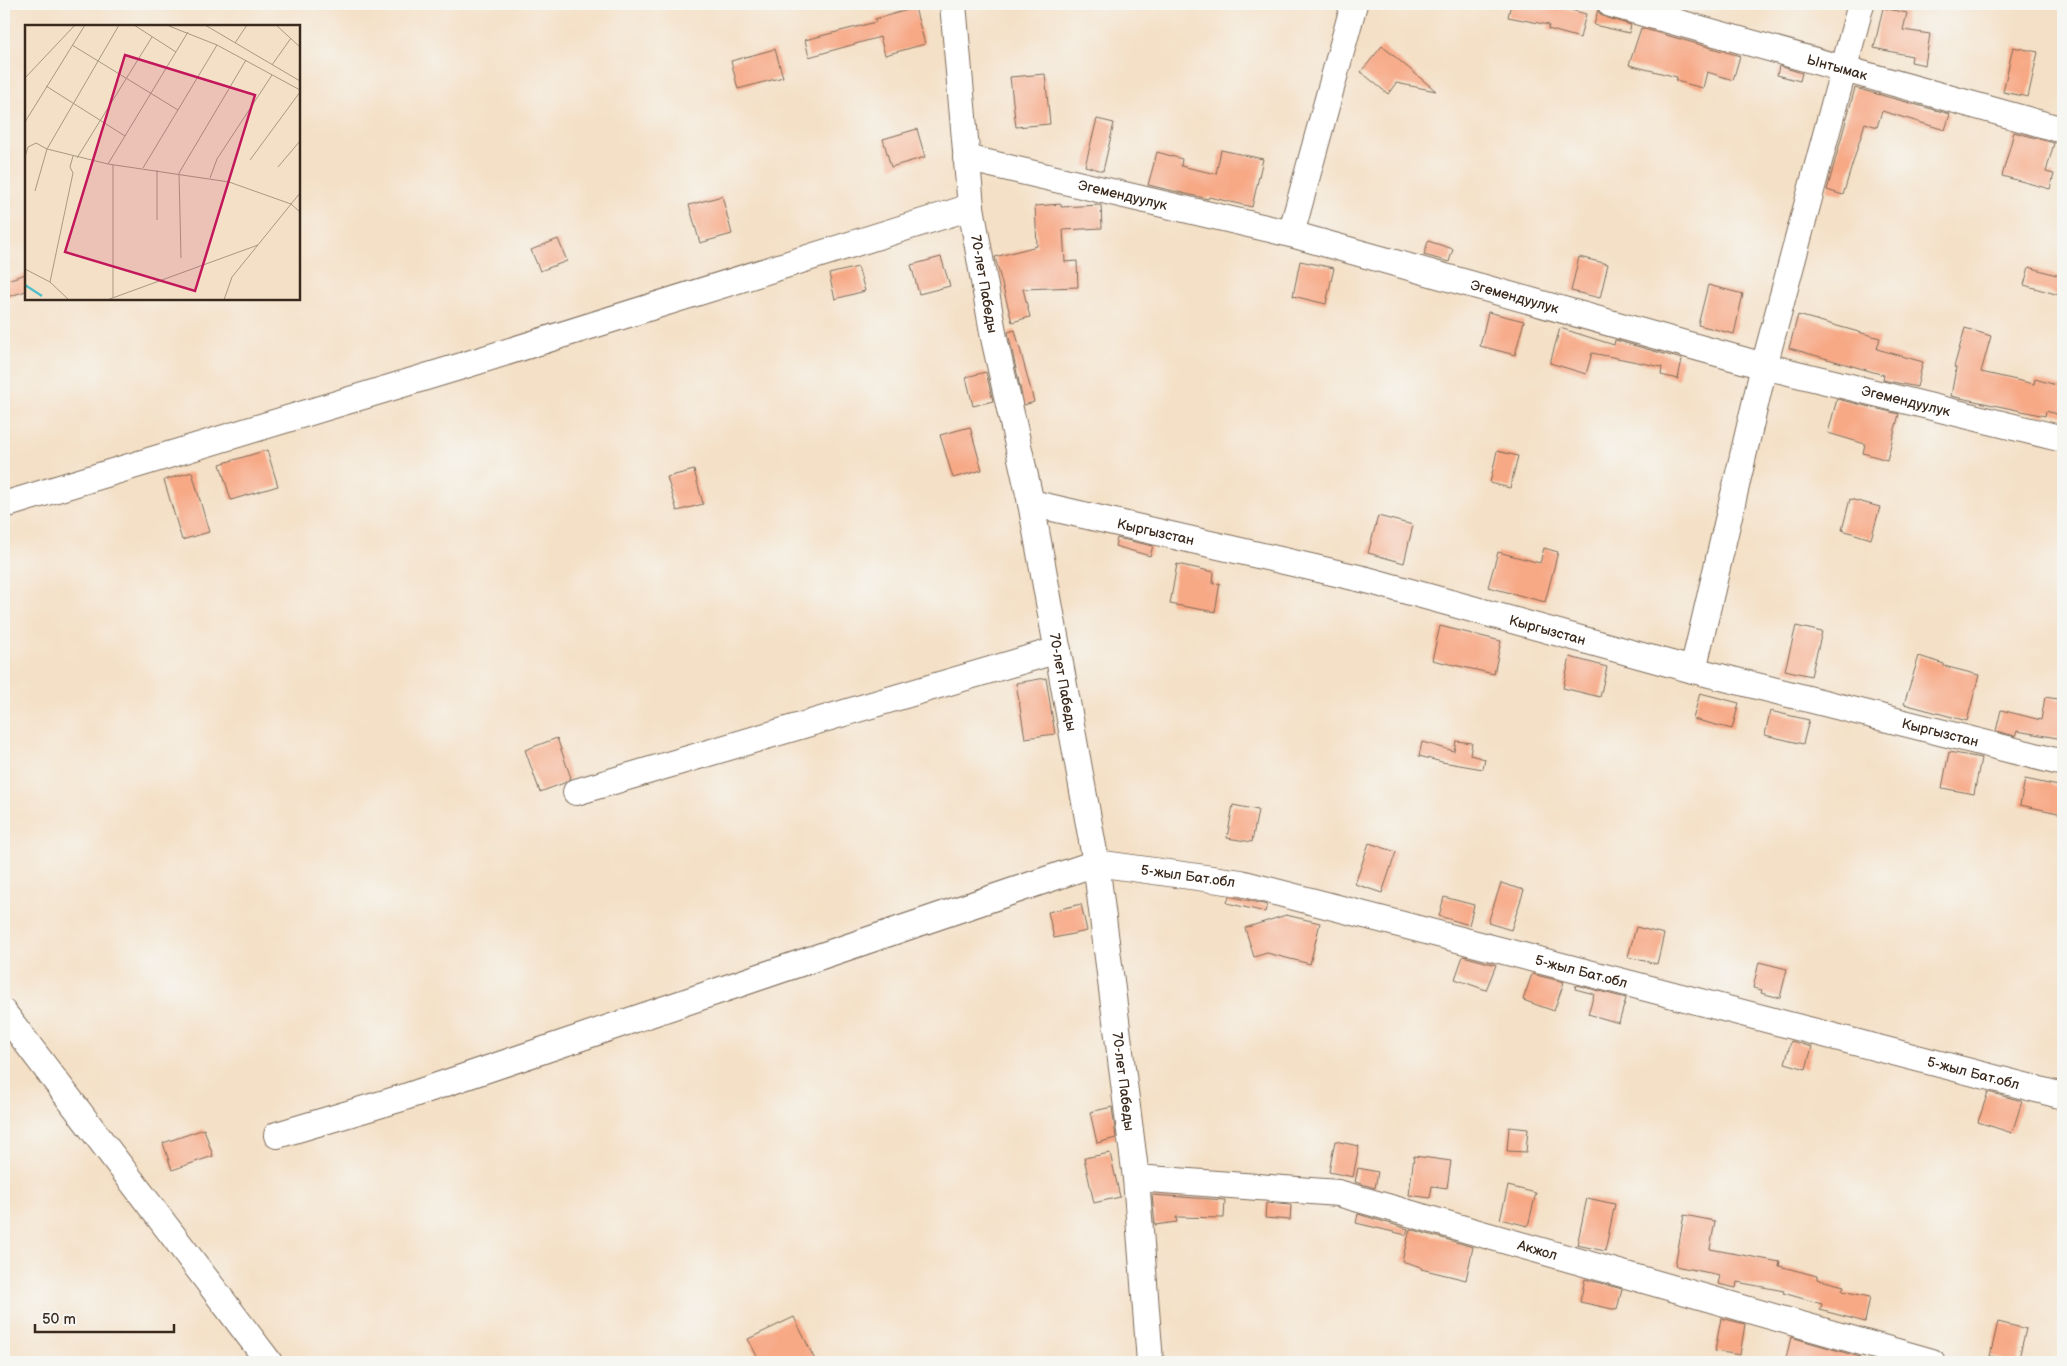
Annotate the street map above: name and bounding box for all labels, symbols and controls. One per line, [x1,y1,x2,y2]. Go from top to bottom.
inset map [25,25,300,300]
street label: Ынтымак [1805,51,1870,84]
street label: Эгемендуулук [1076,176,1169,214]
street label: 70-лет Пабеды [967,234,1001,334]
street label: Эгемендуулук [1468,276,1561,317]
street label: Эгемендуулук [1860,382,1953,420]
street label: Кыргызстан [1115,515,1196,549]
street label: Кыргызстан [1507,612,1588,649]
street label: 70-лет Пабеды [1046,632,1080,733]
street label: Кыргызстан [1900,715,1980,750]
street label: 5-жыл Бат.обл [1140,861,1236,891]
street label: 5-жыл Бат.обл [1533,952,1629,992]
street label: 70-лет Пабеды [1109,1031,1138,1132]
street label: 5-жыл Бат.обл [1925,1053,2021,1093]
street label: Акжол [1515,1236,1559,1264]
scale bar [35,1301,174,1333]
text: 50 m [42,1310,76,1329]

